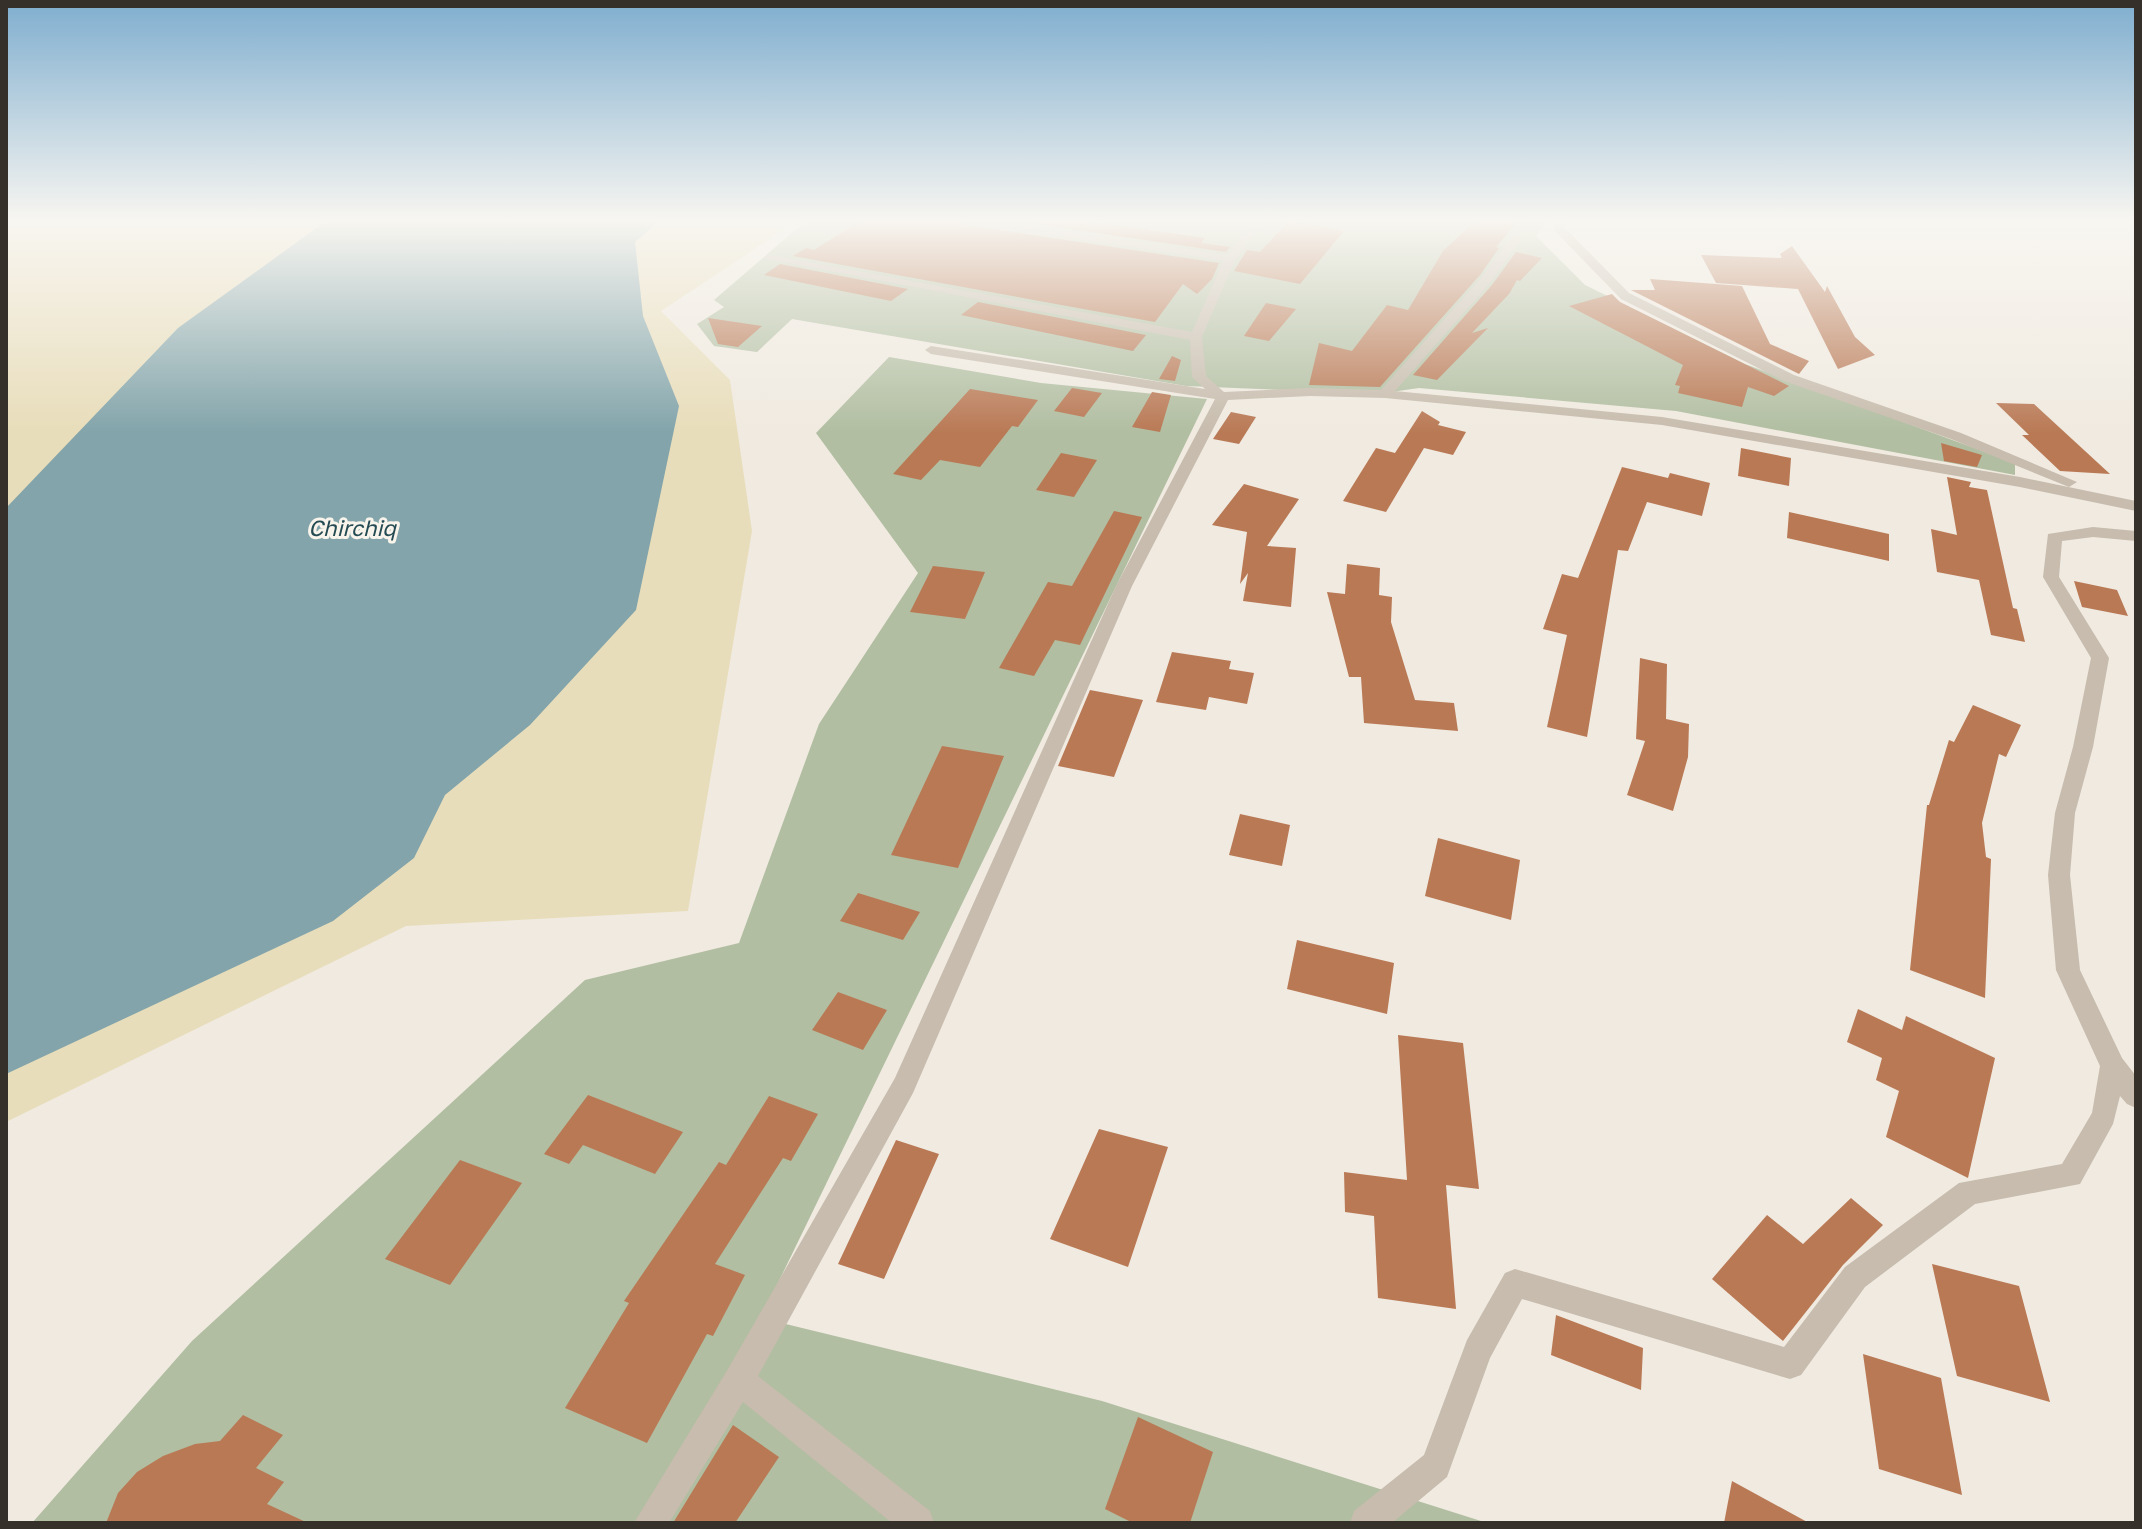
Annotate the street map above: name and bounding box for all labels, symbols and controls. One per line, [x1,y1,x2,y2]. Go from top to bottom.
water label: Chirchiq [308,514,397,541]

